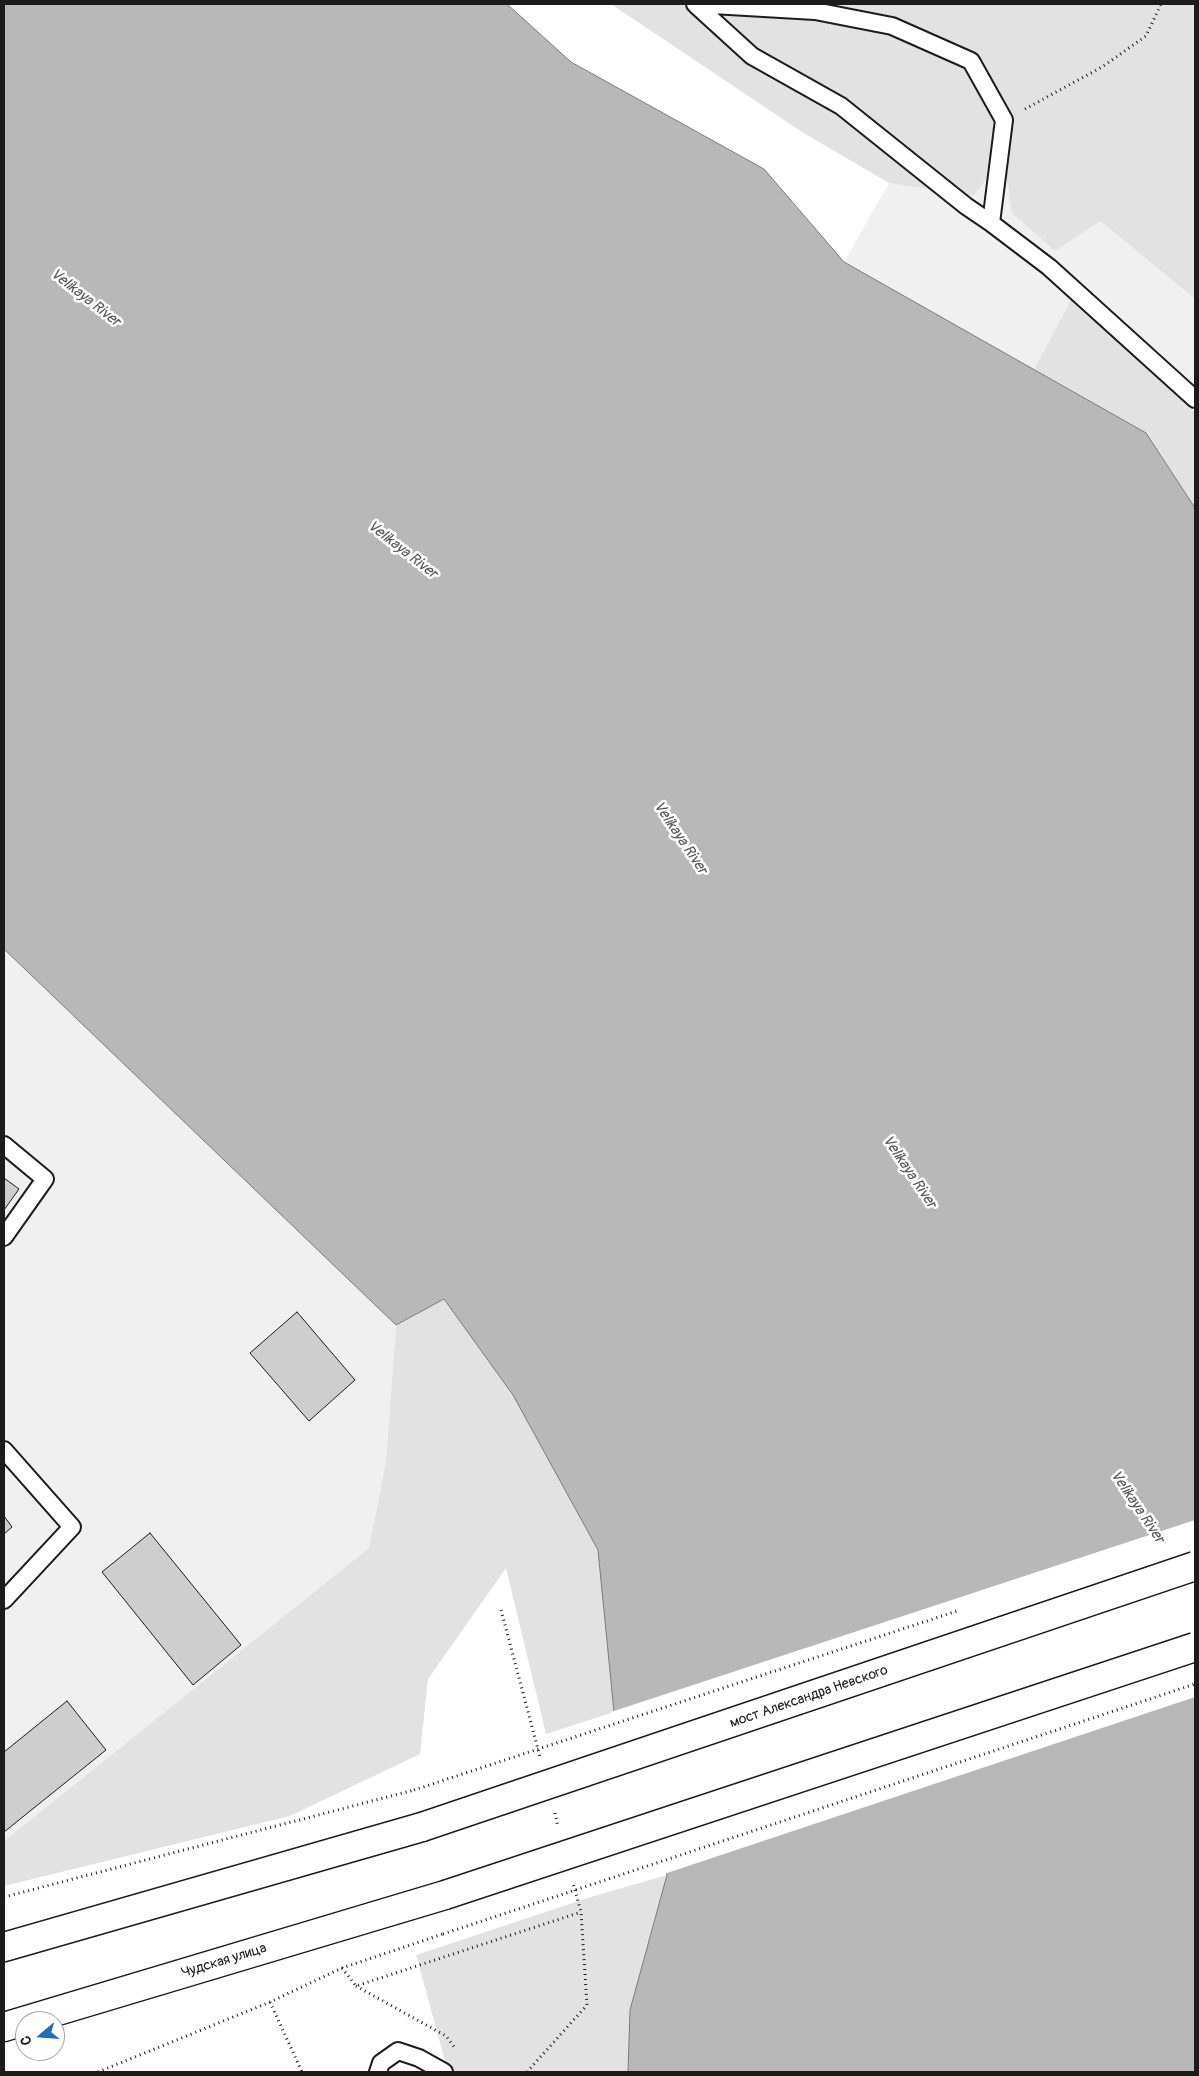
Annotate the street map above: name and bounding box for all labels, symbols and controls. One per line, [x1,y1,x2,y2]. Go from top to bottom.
water label: Velikaya River [46,265,124,331]
water label: Velikaya River [363,517,441,583]
water label: Velikaya River [649,798,711,878]
water label: Velikaya River [878,1132,940,1212]
water label: Velikaya River [1106,1467,1168,1547]
street label: мост Александра Невского [728,1662,890,1732]
street label: Чудская улица [179,1940,269,1982]
north arrow [15,2011,65,2061]
text: С [17,2034,36,2047]

